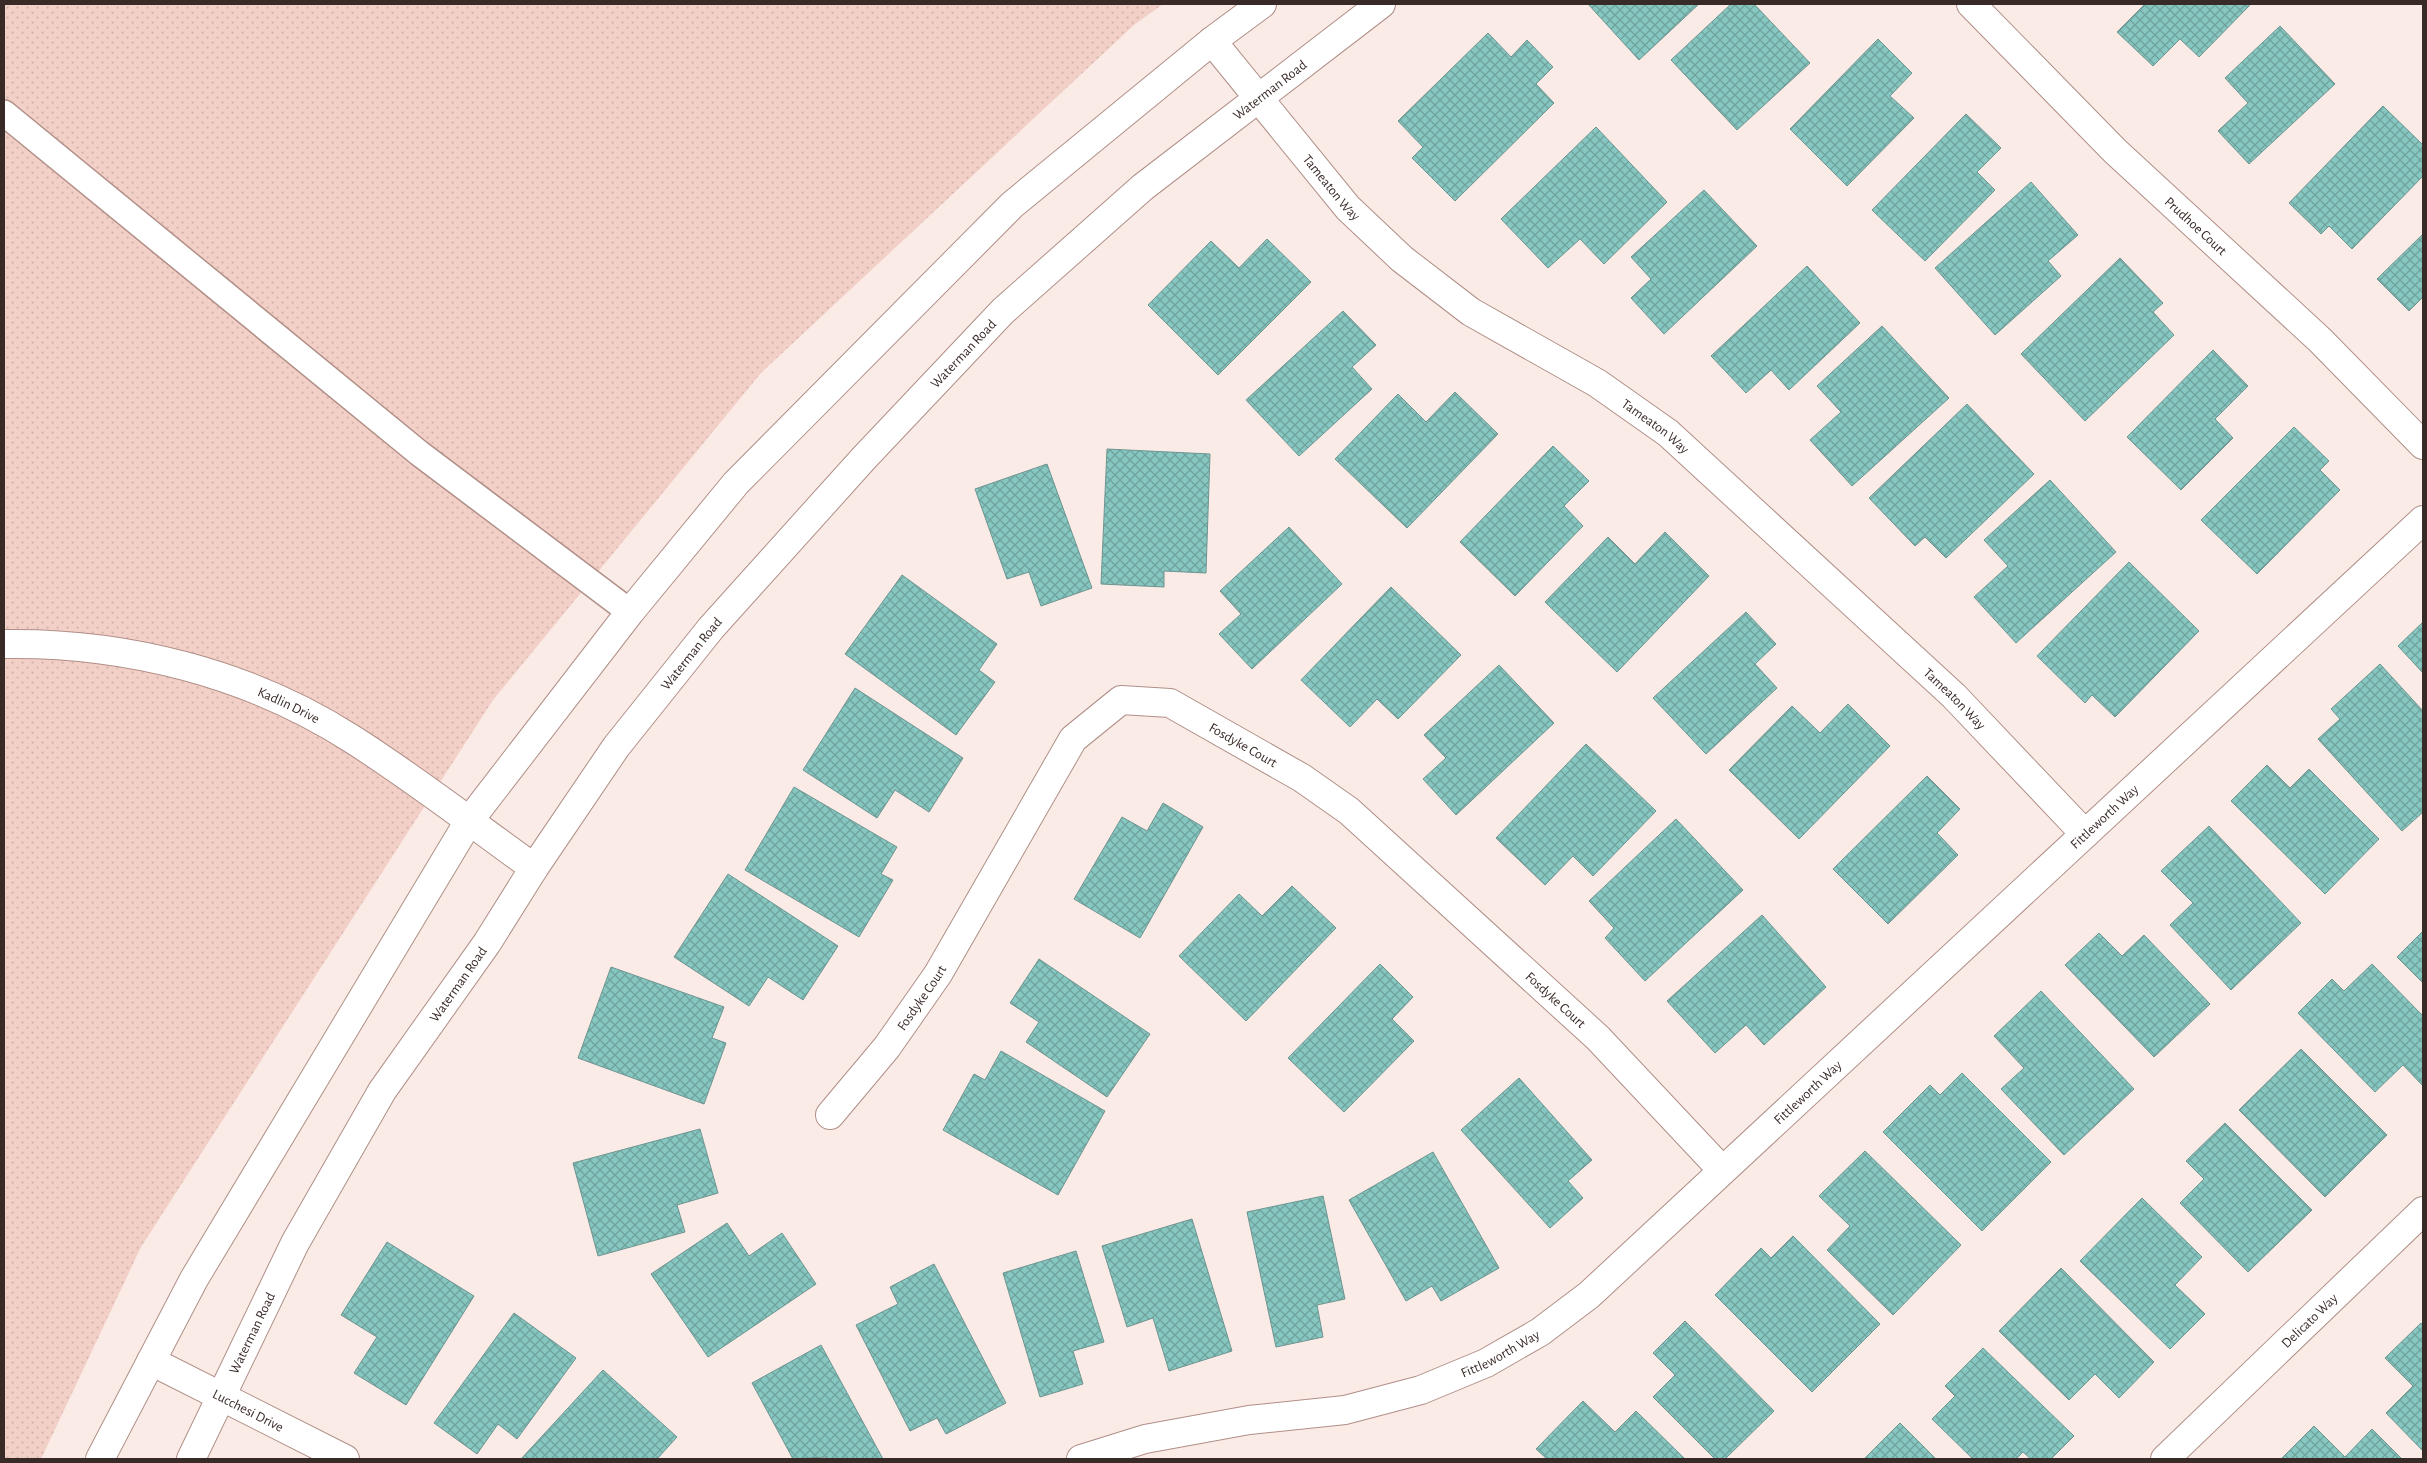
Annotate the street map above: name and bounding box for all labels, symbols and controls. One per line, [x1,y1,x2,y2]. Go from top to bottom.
street label: Waterman Road [1231,58,1310,123]
street label: Tameaton Way [1300,152,1362,224]
street label: Prudhoe Court [2162,195,2229,259]
street label: Waterman Road [928,317,999,391]
street label: Tameaton Way [1619,397,1691,457]
street label: Waterman Road [659,615,725,693]
street label: Tameaton Way [1920,666,1988,733]
street label: Kadlin Drive [256,685,322,726]
street label: Fosdyke Court [1206,721,1280,771]
street label: Fittleworth Way [2068,782,2141,852]
street label: Waterman Road [427,945,490,1025]
street label: Fosdyke Court [895,963,950,1033]
street label: Fosdyke Court [1523,970,1588,1031]
street label: Fittleworth Way [1771,1058,1845,1128]
street label: Waterman Road [227,1290,278,1376]
street label: Delicato Way [2279,1291,2341,1351]
street label: Fittleworth Way [1459,1328,1542,1381]
street label: Lucchesi Drive [210,1387,286,1435]

